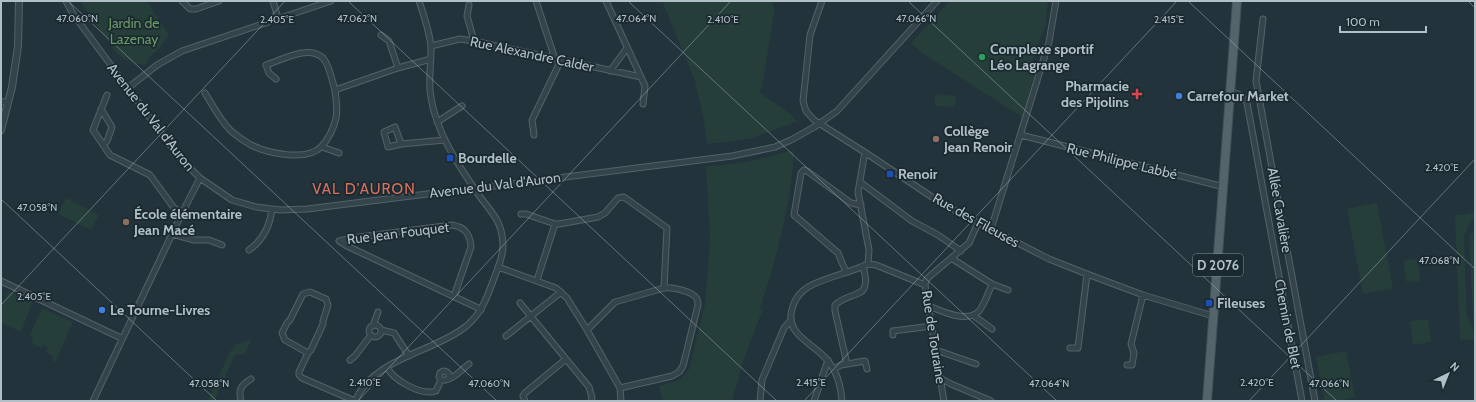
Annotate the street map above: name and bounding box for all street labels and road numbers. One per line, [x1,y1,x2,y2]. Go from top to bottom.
street label: Rue Alexandre Calder [468,32,596,76]
street label: Avenue du Val d'Auron [103,59,199,175]
street label: Rue Philippe Labbé [1065,139,1179,183]
street label: Allée Cavalière [1264,166,1296,254]
street label: Avenue du Val d'Auron [428,168,562,202]
street label: Rue des Fileuses [929,189,1023,251]
street label: Rue Jean Fouquet [346,218,450,248]
road number: D 2076 [1193,254,1243,276]
street label: Chemin de Blet [1270,278,1306,371]
street label: Rue de Touraine [918,289,950,385]

